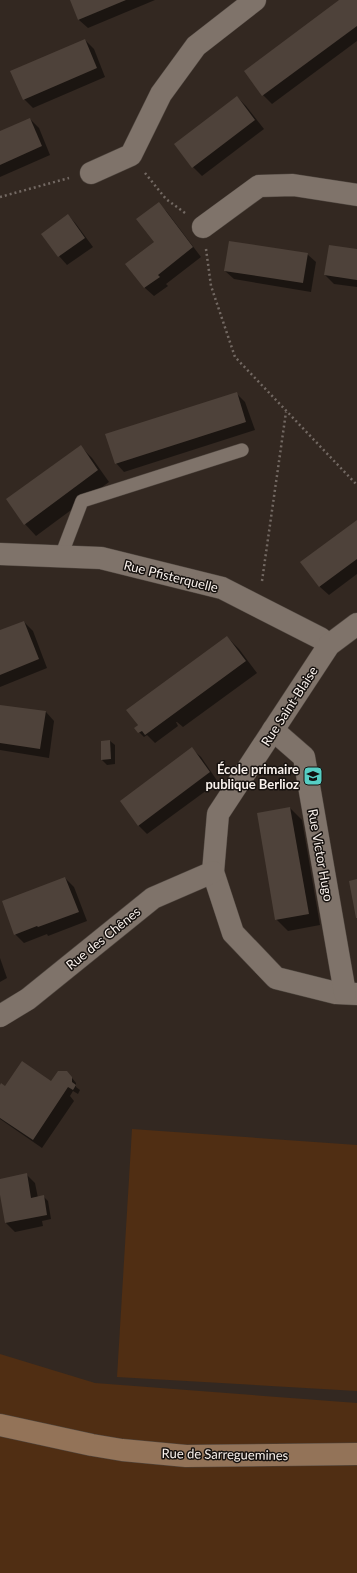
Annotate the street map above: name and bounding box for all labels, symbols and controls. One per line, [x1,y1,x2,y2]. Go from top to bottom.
street label: Rue Pfisterquelle [122,557,220,595]
street label: Rue Saint-Blaise [257,663,321,749]
place label: École primaire publique Berlioz [205,761,299,792]
school or university icon: École primaire publique Berlioz [302,765,324,787]
street label: Rue Victor Hugo [305,807,337,903]
street label: Rue des Chênes [63,903,144,973]
street label: Rue de Sarreguemines [162,1445,289,1463]

